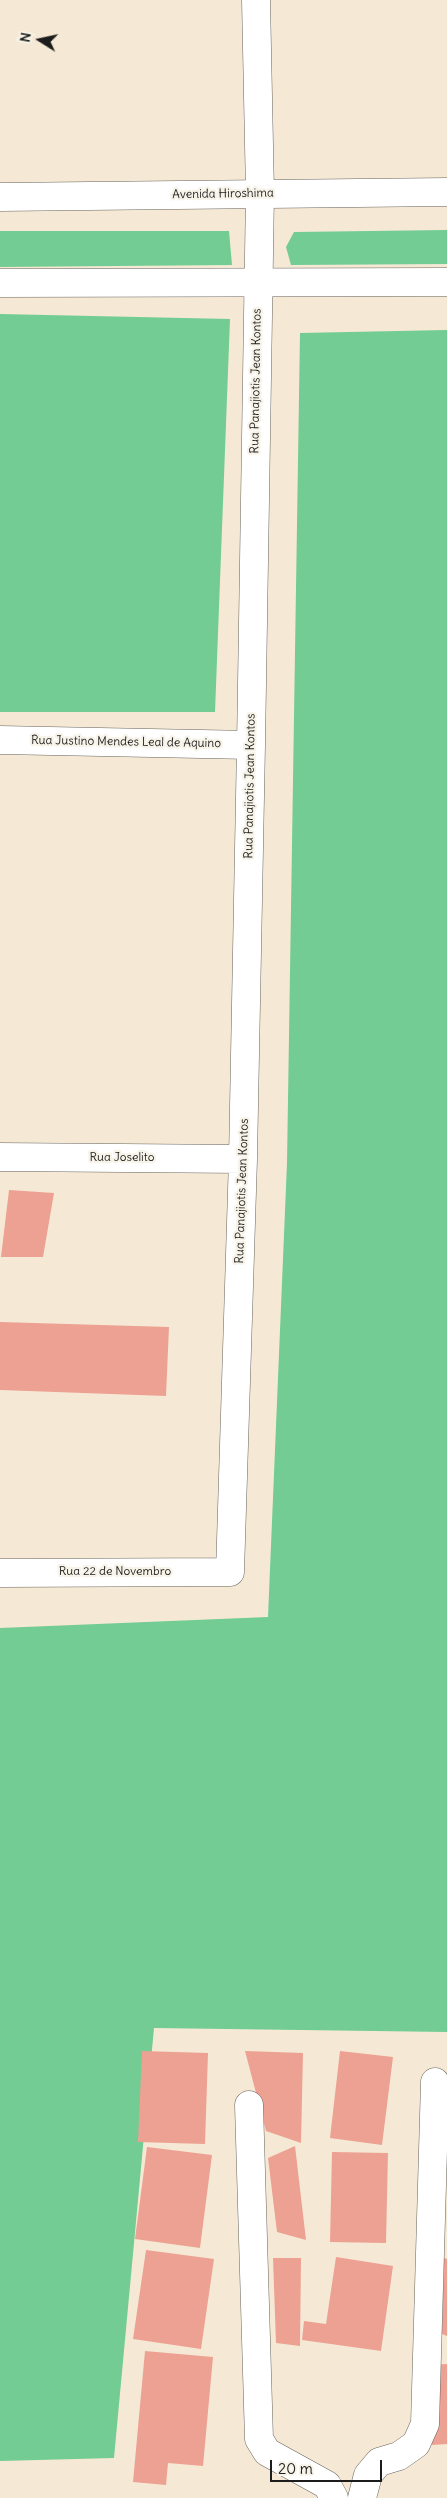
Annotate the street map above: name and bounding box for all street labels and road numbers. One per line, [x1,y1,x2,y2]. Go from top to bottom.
street label: Avenida Hiroshima [172,186,274,202]
street label: Rua Panajiotis Jean Kontos [248,308,264,454]
street label: Rua Panajiotis Jean Kontos [242,713,258,859]
street label: Rua Justino Mendes Leal de Aquino [31,733,221,751]
street label: Rua Panajiotis Jean Kontos [232,1118,252,1264]
street label: Rua Joselito [89,1151,155,1165]
street label: Rua 22 de Novembro [59,1565,171,1579]

